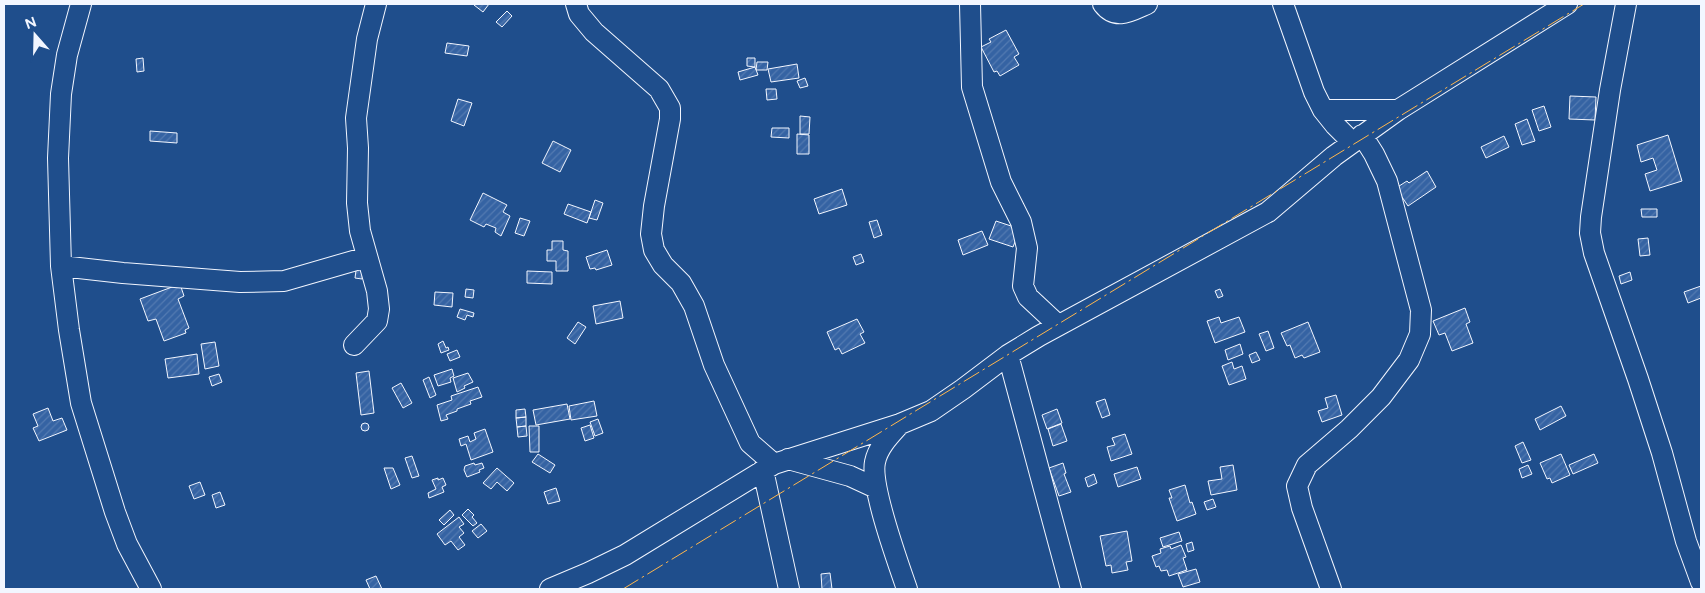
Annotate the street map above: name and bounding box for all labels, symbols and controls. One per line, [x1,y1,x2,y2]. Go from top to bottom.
north arrow [10,10,60,60]
text: N [23,13,39,33]

